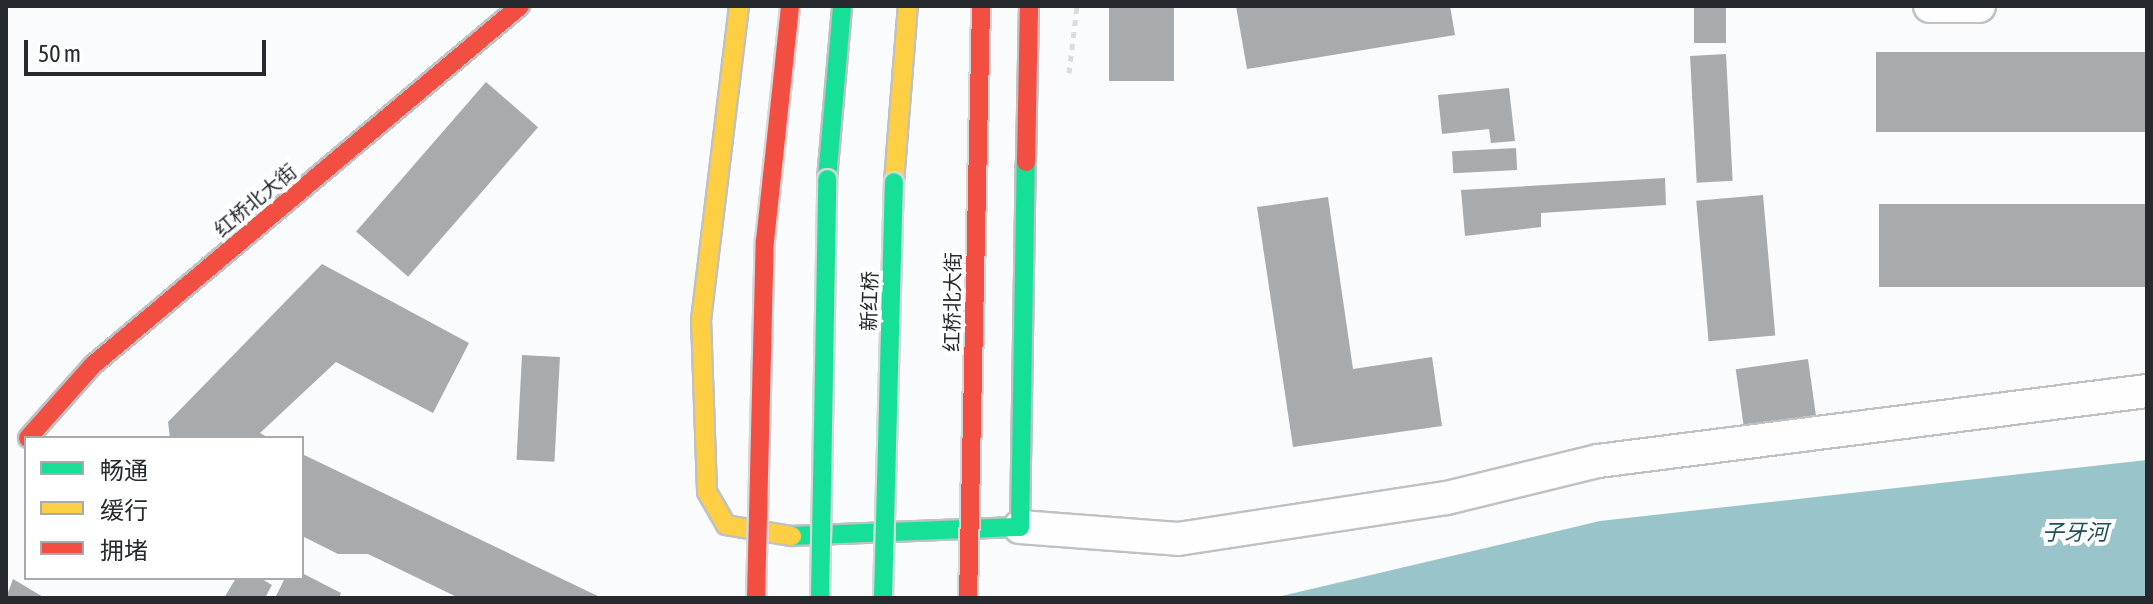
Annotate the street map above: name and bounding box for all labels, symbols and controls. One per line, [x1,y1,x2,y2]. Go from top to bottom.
scale bar [28,24,270,74]
text: 50 m [38,40,81,67]
street label: 红桥北大街 [209,159,301,241]
street label: 红桥北大街 [939,252,965,352]
street label: 新红桥 [856,271,882,331]
legend [24,436,304,580]
text: 畅通 [100,457,148,484]
text: 缓行 [100,497,148,524]
water label: 子牙河 [2042,520,2108,546]
text: 拥堵 [100,537,148,564]

